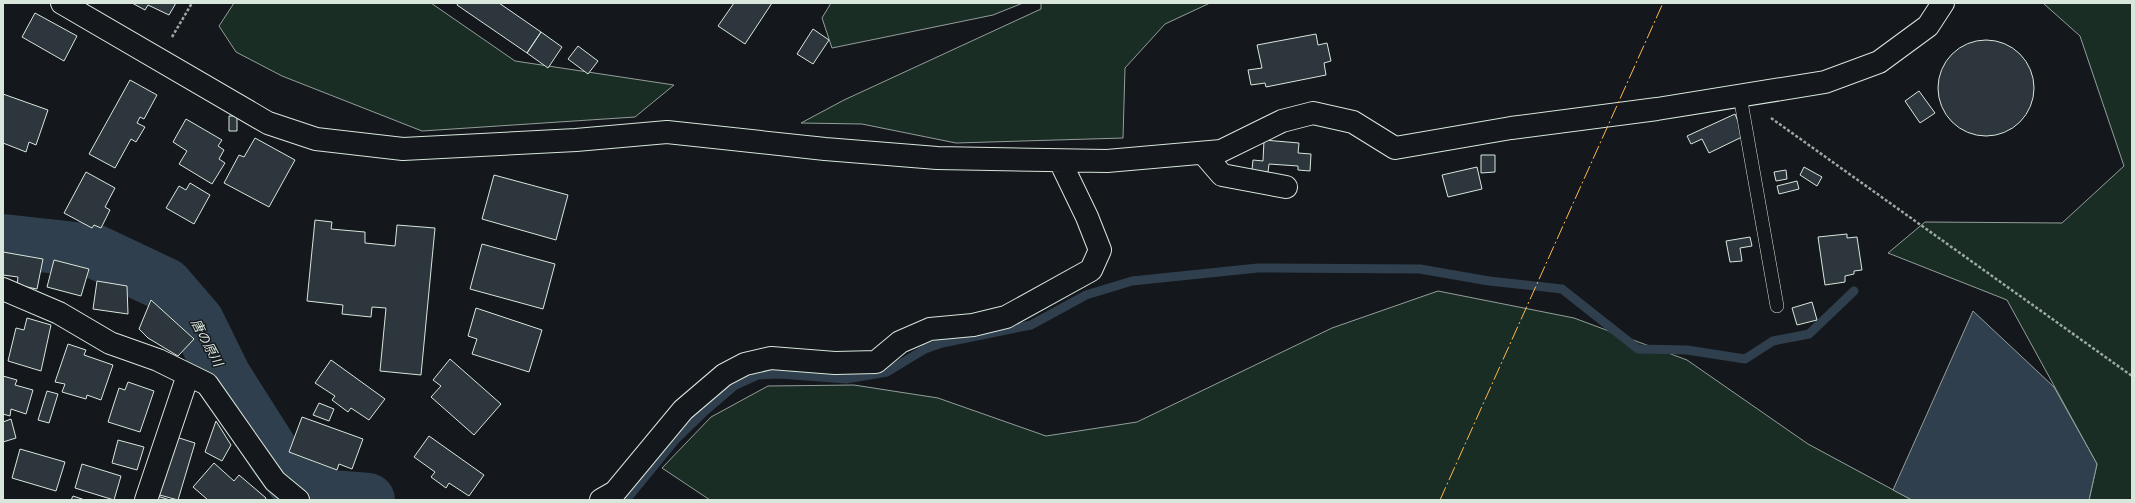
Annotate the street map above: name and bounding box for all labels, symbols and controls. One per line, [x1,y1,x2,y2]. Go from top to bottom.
water label: 唐の原川 [188,317,226,371]

